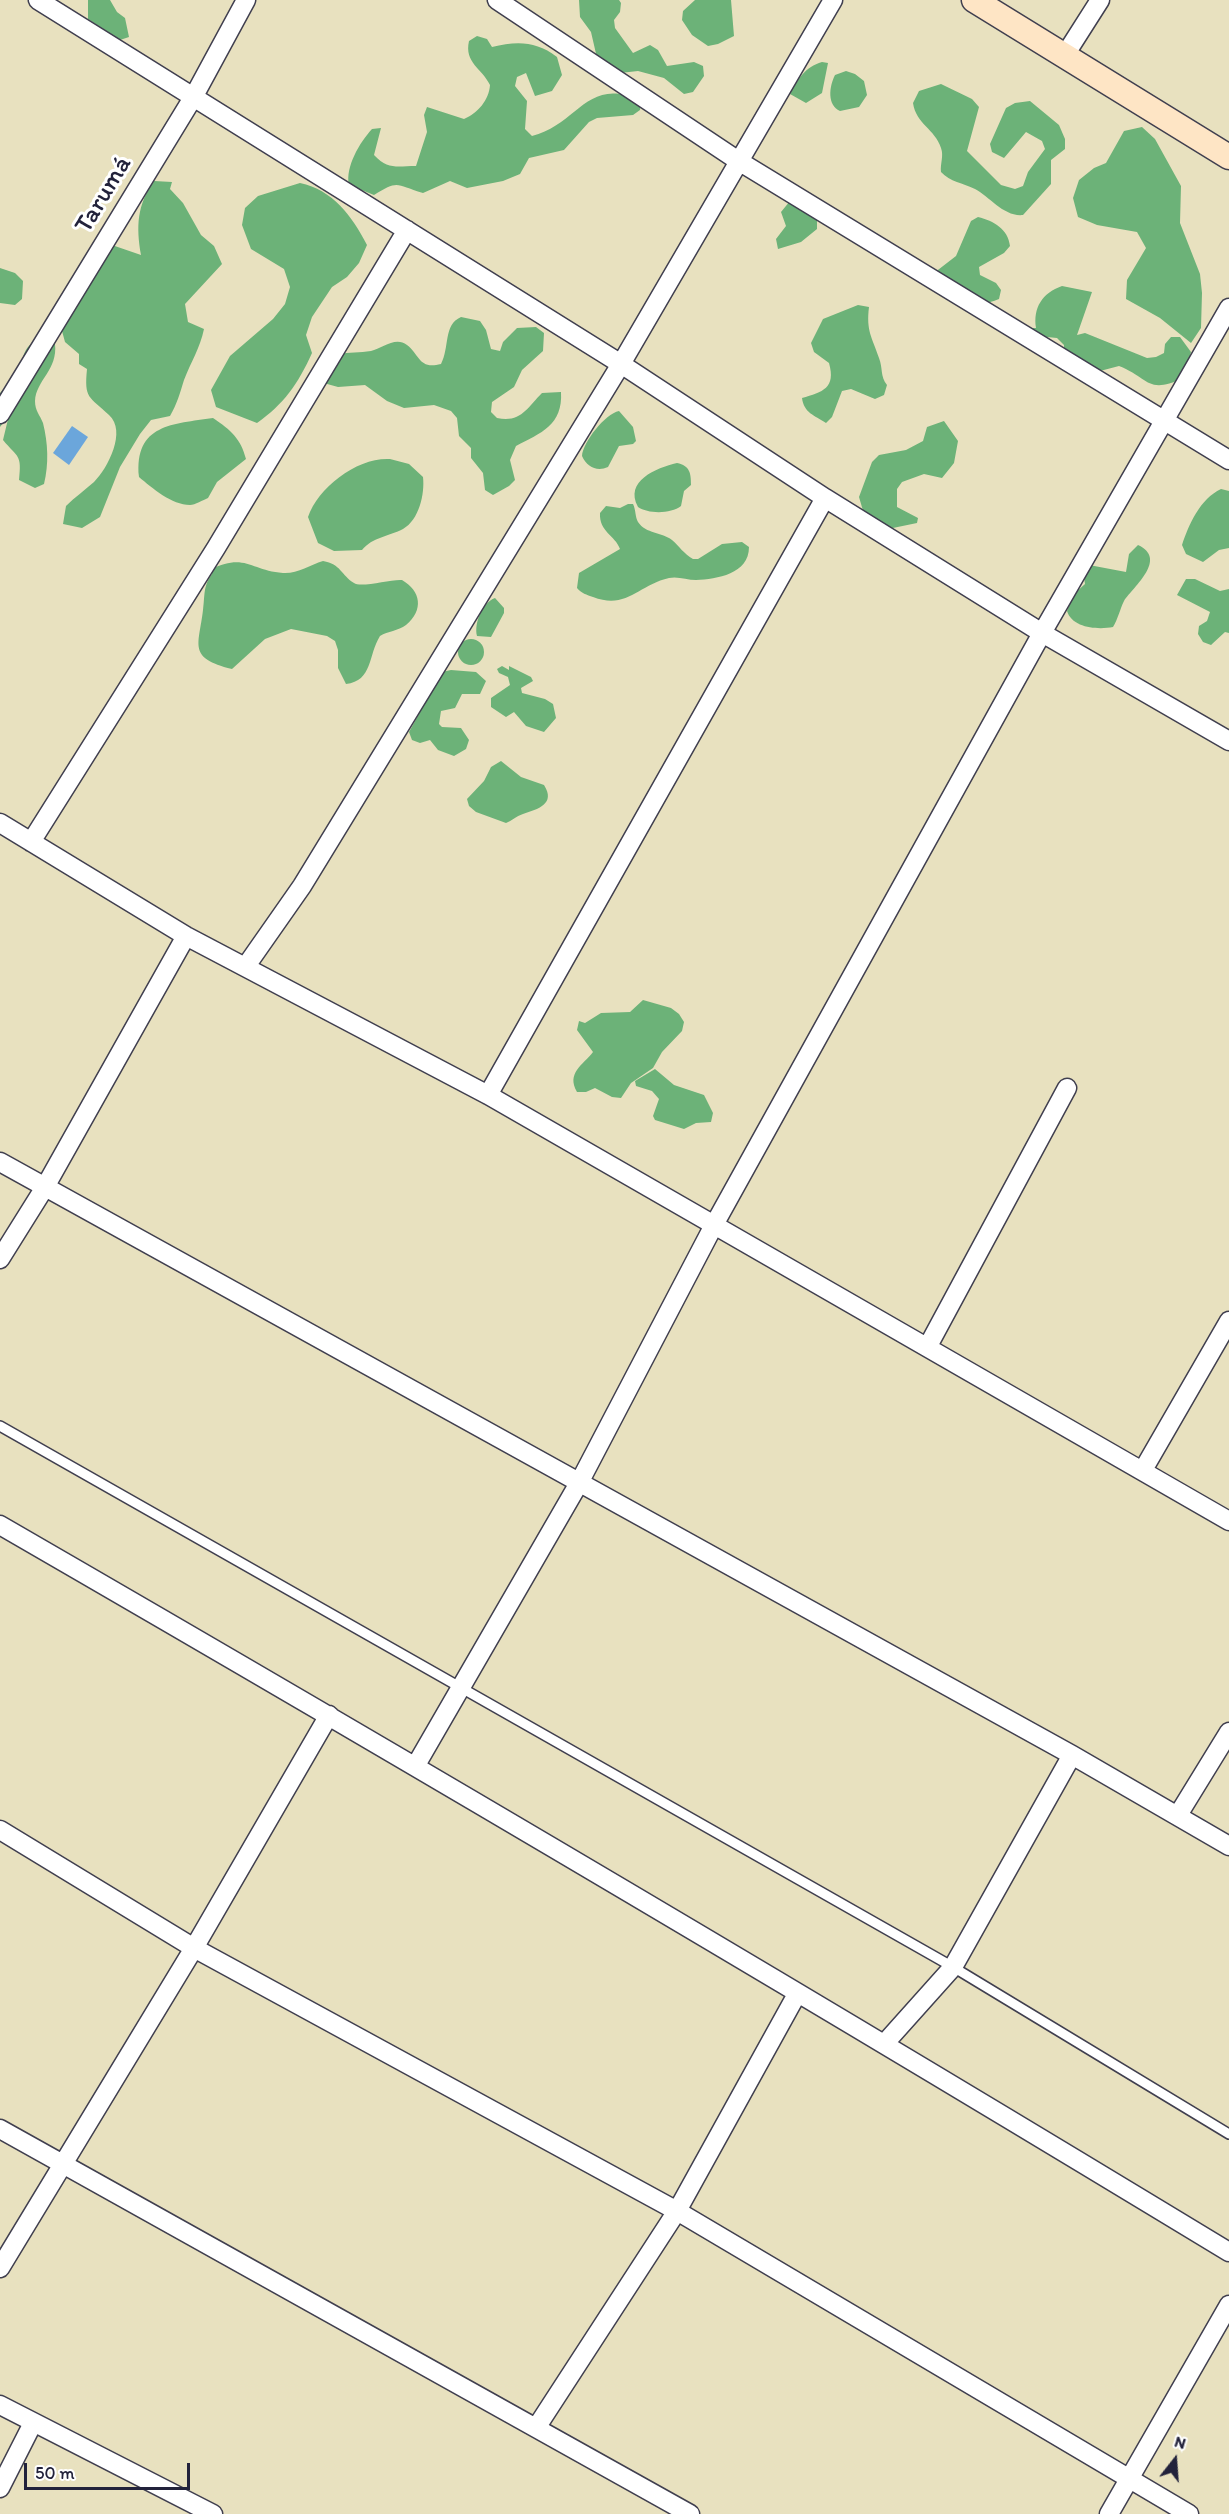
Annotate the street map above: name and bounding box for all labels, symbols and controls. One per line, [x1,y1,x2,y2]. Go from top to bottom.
street label: Tarumá [69,151,139,239]
north arrow [1145,2430,1205,2490]
text: N [1172,2432,1188,2453]
scale bar [27,2451,194,2489]
text: 50 m [35,2462,75,2484]

